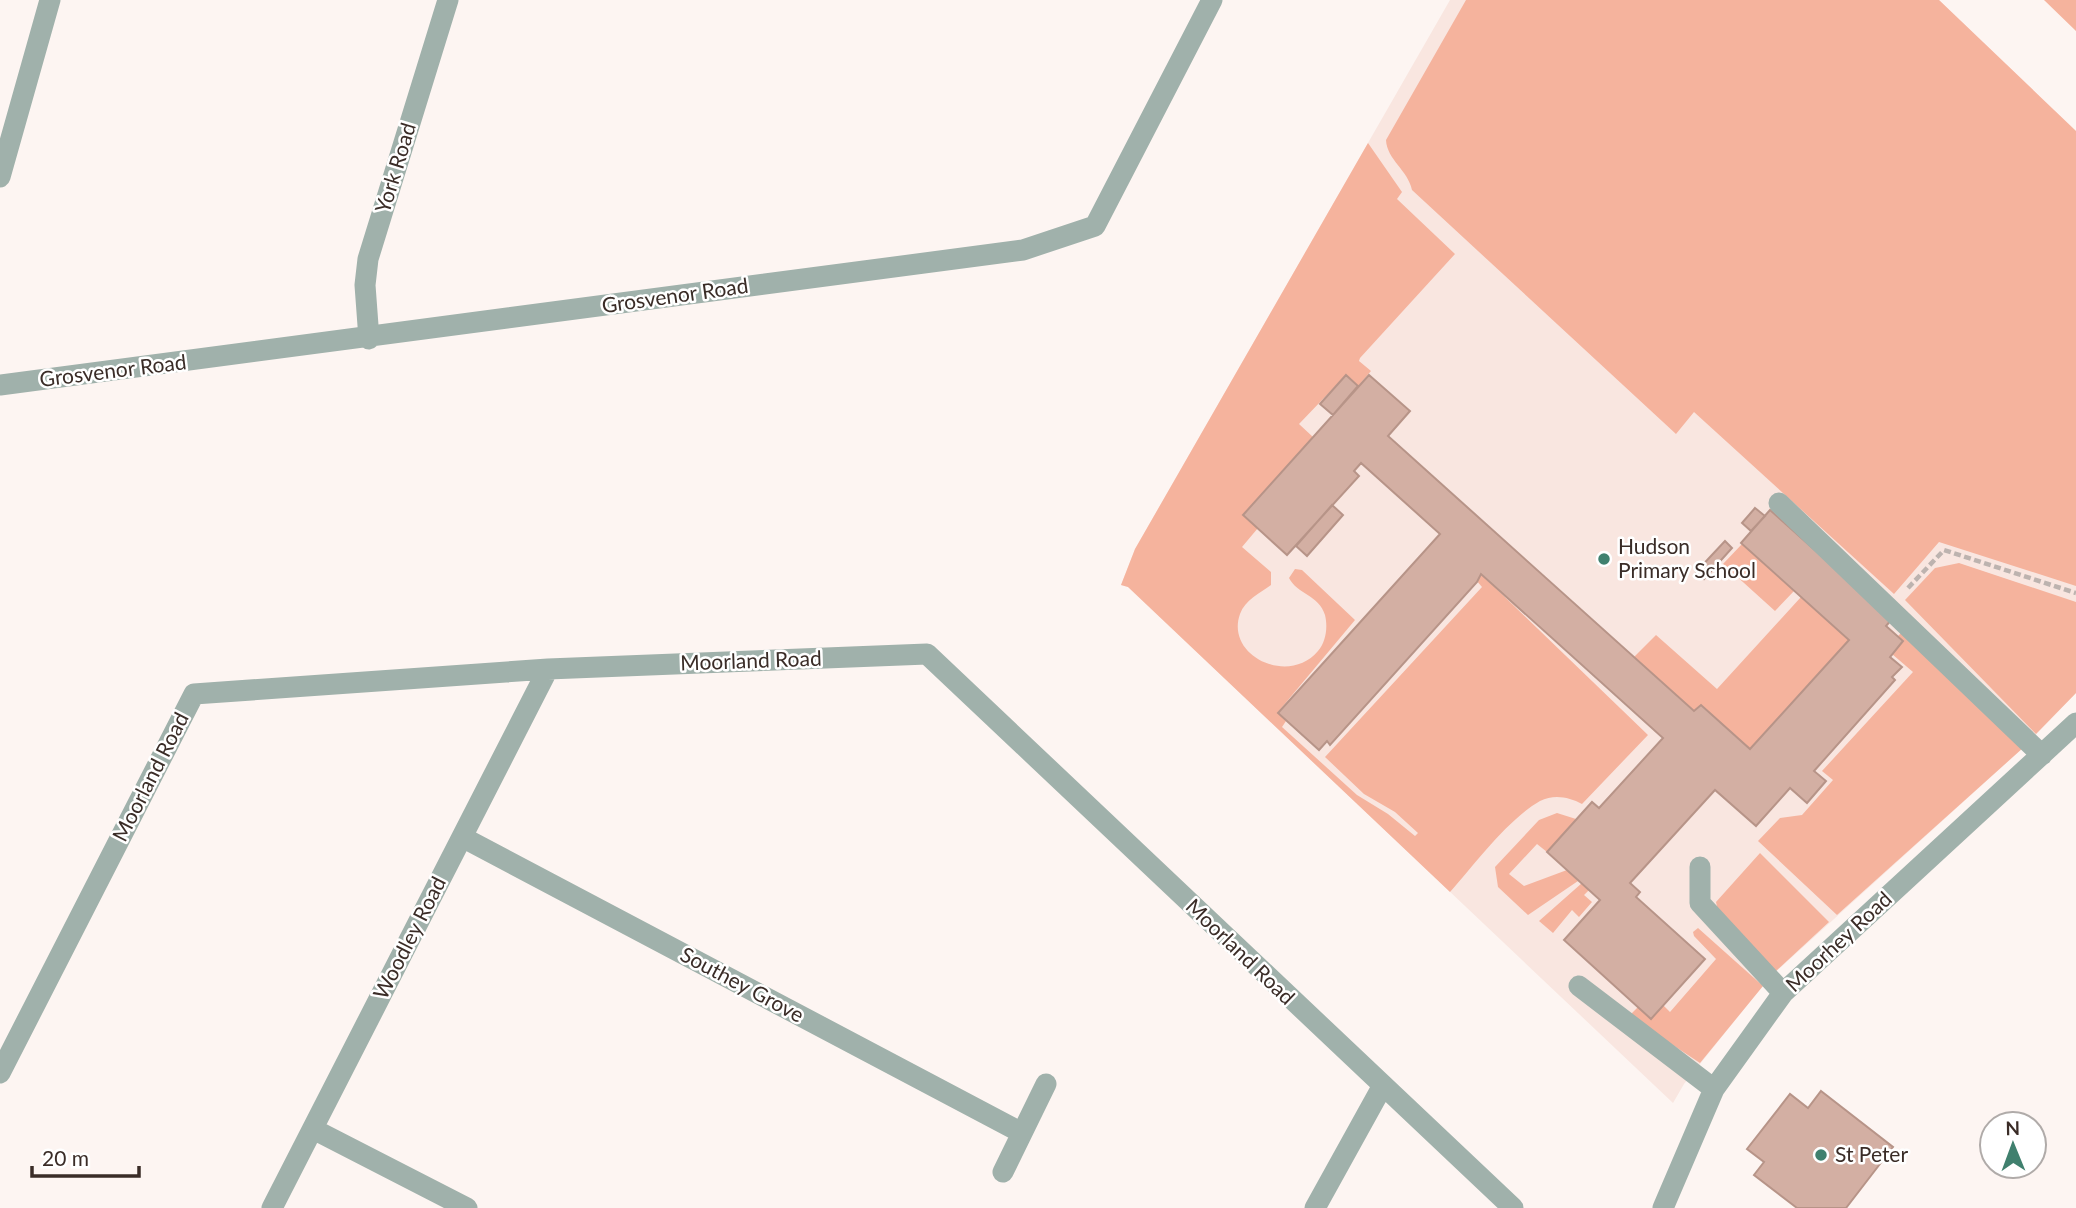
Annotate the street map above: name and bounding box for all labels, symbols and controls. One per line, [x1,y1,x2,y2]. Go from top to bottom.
street label: York Road [369,119,420,216]
street label: Grosvenor Road [600,272,750,317]
street label: Grosvenor Road [38,348,188,391]
place label: Hudson Primary School [1618,533,1756,582]
marker: Hudson Primary School [1596,551,1612,567]
street label: Moorland Road [680,645,822,674]
street label: Moorland Road [106,708,193,845]
street label: Woodley Road [367,872,450,1003]
street label: Moorhey Road [1780,886,1896,996]
street label: Moorland Road [1181,893,1301,1009]
street label: Southey Grove [677,941,809,1027]
north arrow [1978,1110,2048,1180]
text: N [2005,1116,2020,1139]
scale bar [32,1134,138,1178]
place label: St Peter [1835,1141,1908,1166]
text: 20 m [42,1145,89,1170]
marker: St Peter [1813,1147,1829,1163]

